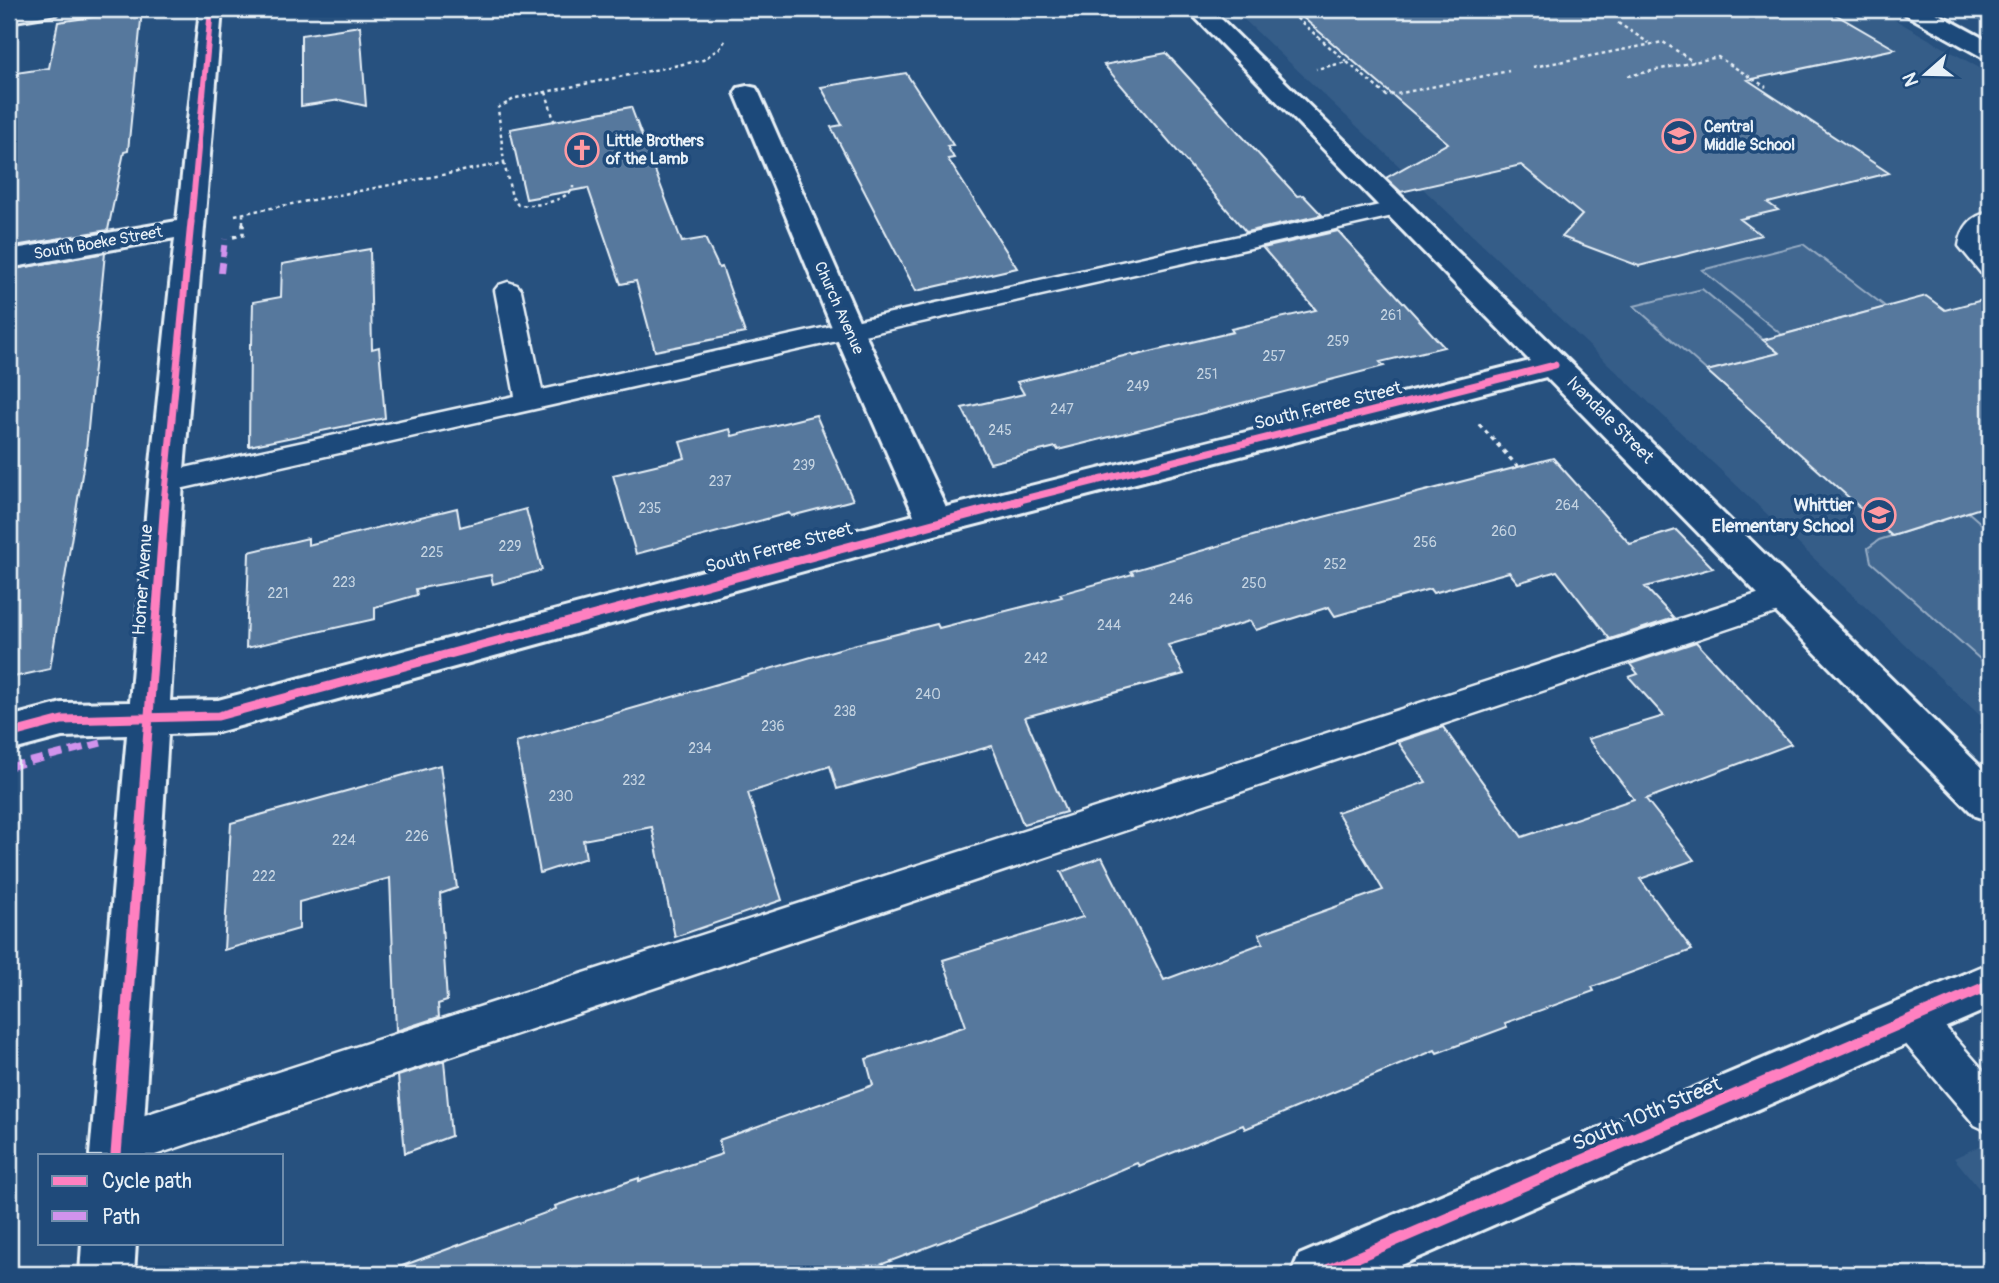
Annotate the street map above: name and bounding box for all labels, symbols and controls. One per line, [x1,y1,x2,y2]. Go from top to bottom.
north arrow [1890,38,1960,108]
text: N [1897,69,1924,90]
school or university icon: Central Middle School [1660,117,1698,155]
place label: Central Middle School [1704,117,1795,155]
church icon: Little Brothers of the Lamb [563,131,601,169]
place label: Little Brothers of the Lamb [605,131,705,169]
street label: South Boeke Street [32,222,164,264]
street label: Church Avenue [810,259,868,358]
house number: 261 [1380,307,1402,324]
house number: 259 [1327,333,1349,350]
house number: 257 [1263,348,1286,365]
house number: 251 [1197,366,1217,383]
street label: Ivandale Street [1561,371,1659,469]
street label: South Ferree Street [1252,376,1405,435]
house number: 249 [1126,378,1150,395]
house number: 247 [1050,401,1074,418]
house number: 245 [988,422,1012,439]
house number: 239 [793,457,815,474]
house number: 237 [709,473,732,490]
place label: Whittier Elementary School [1712,494,1855,538]
school or university icon: Whittier Elementary School [1860,496,1898,534]
house number: 264 [1555,497,1579,514]
house number: 235 [639,500,661,517]
street label: South Ferree Street [703,517,856,579]
house number: 260 [1491,523,1517,540]
street label: Homer Avenue [128,524,158,636]
house number: 256 [1413,534,1437,551]
house number: 229 [499,538,521,555]
house number: 225 [420,544,444,561]
house number: 252 [1323,556,1347,573]
house number: 223 [332,574,356,591]
house number: 250 [1242,575,1266,592]
house number: 221 [267,585,289,602]
house number: 246 [1169,591,1193,608]
house number: 244 [1097,617,1121,634]
house number: 242 [1024,650,1048,667]
house number: 240 [915,686,941,703]
house number: 238 [834,703,856,720]
house number: 236 [761,718,785,735]
house number: 234 [688,740,712,757]
house number: 232 [622,772,646,789]
house number: 230 [549,788,573,805]
house number: 226 [405,828,429,845]
house number: 224 [332,832,356,849]
house number: 222 [252,868,276,885]
street label: South 10th Street [1568,1070,1726,1158]
legend [38,1154,284,1244]
text: Cycle path [102,1168,192,1195]
text: Path [102,1204,140,1231]

